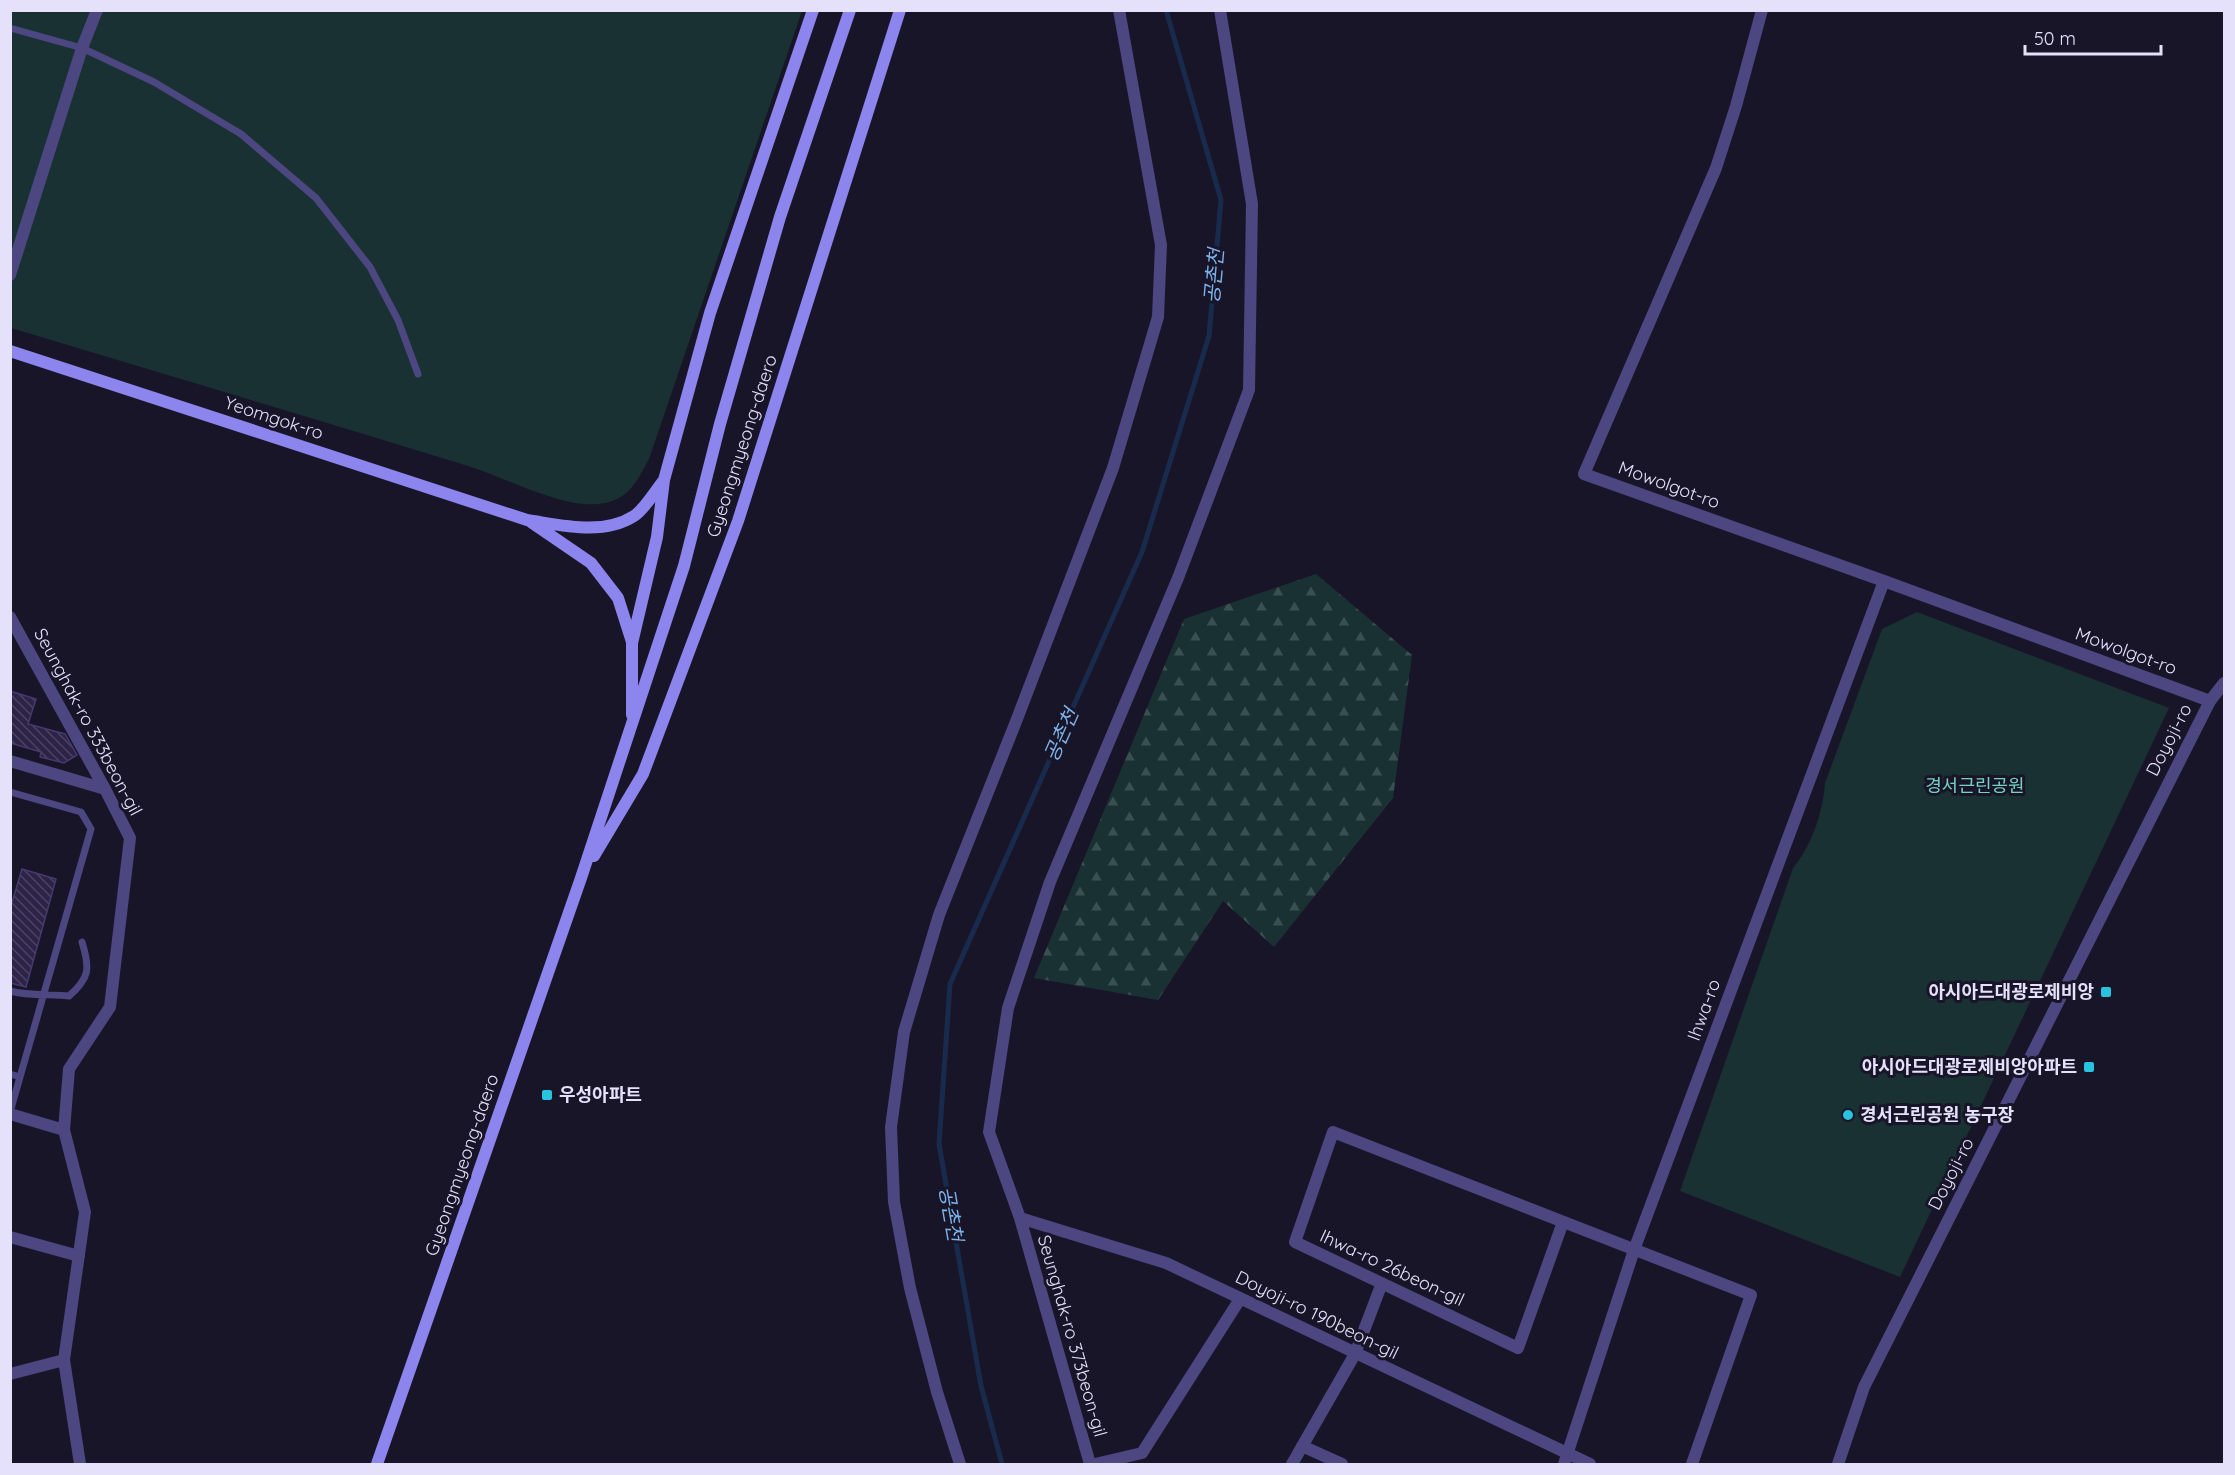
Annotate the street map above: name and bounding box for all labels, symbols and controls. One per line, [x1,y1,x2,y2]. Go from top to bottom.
scale bar [2025,18,2162,56]
text: 50 m [2034,27,2076,50]
water label: 공촌천 [1199,245,1229,305]
street label: Gyeongmyeong-daero [701,352,782,540]
street label: Yeomgok-ro [222,391,326,444]
street label: Mowolgot-ro [1615,456,1723,514]
street label: Mowolgot-ro [2072,622,2180,680]
street label: Seunghak-ro 333beon-gil [29,624,148,820]
street label: Doyoji-ro [2141,700,2197,780]
water label: 공촌천 [1038,702,1084,765]
park label: 경서근린공원 [1925,774,2025,797]
street label: Ihwa-ro [1682,976,1725,1044]
place label: 아시아드대광로제비앙 [1928,980,2094,1003]
marker: 아시아드대광로제비앙 [2099,985,2113,999]
place label: 아시아드대광로제비앙아파트 [1862,1055,2077,1078]
marker: 아시아드대광로제비앙아파트 [2082,1060,2096,1074]
street label: Gyeongmyeong-daero [420,1071,503,1259]
place label: 우성아파트 [559,1083,642,1106]
marker: 우성아파트 [540,1088,554,1102]
place label: 경서근린공원 농구장 [1860,1103,2015,1126]
marker: 경서근린공원 농구장 [1841,1108,1855,1122]
street label: Doyoji-ro [1923,1134,1979,1214]
water label: 공촌천 [934,1185,969,1246]
street label: Ihwa-ro 26beon-gil [1316,1224,1468,1311]
street label: Seunghak-ro 373beon-gil [1033,1232,1112,1439]
street label: Doyoji-ro 190beon-gil [1232,1265,1403,1364]

